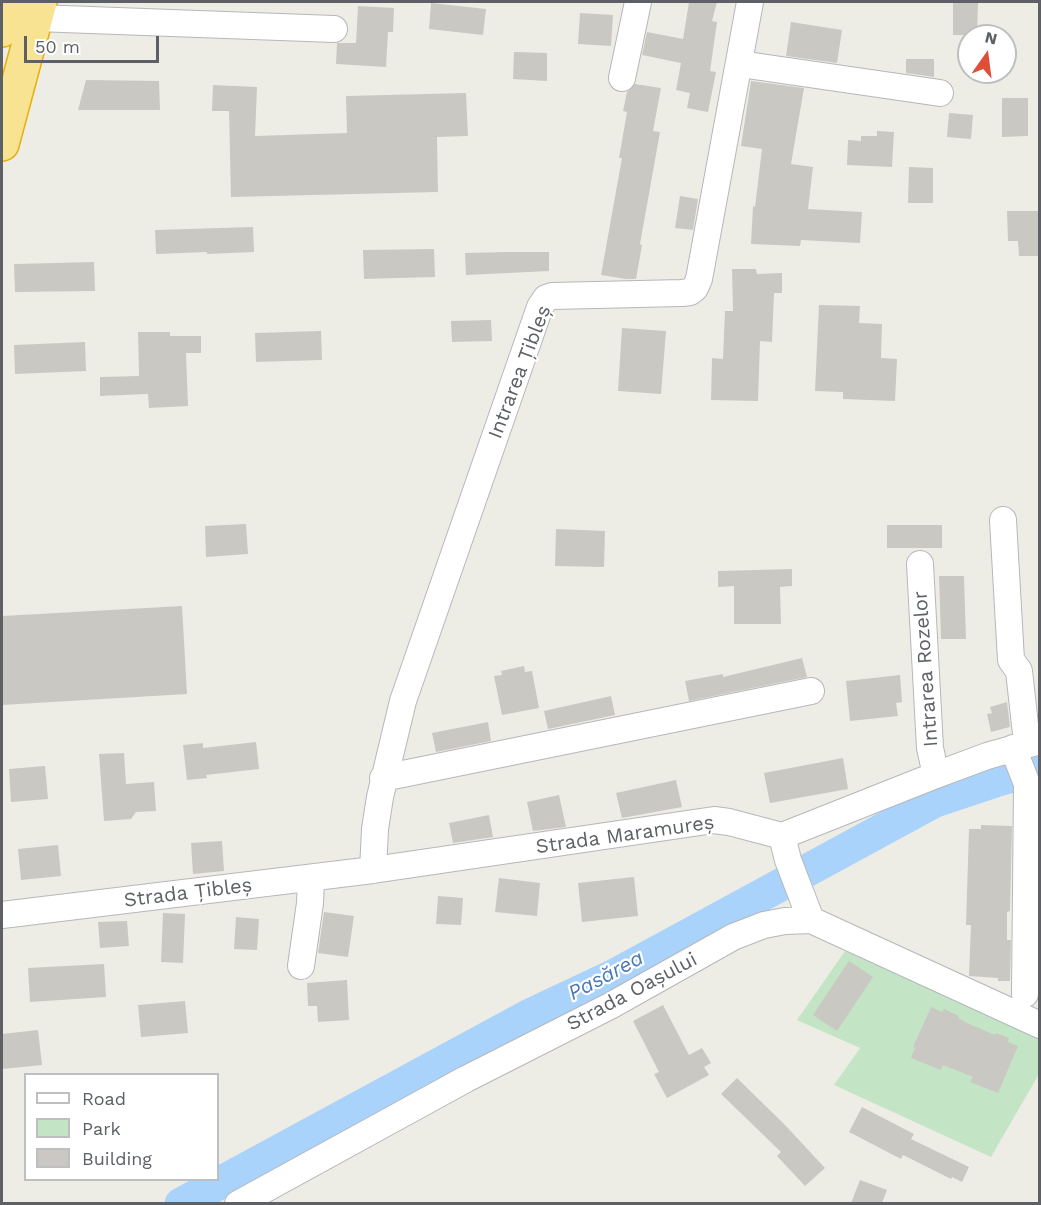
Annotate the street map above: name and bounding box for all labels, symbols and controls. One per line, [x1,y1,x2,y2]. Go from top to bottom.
scale bar [27,24,162,62]
north arrow [957,24,1017,84]
text: N [983,27,999,49]
text: 50 m [35,36,80,57]
street label: Intrarea Țibleș [484,302,556,442]
street label: Intrarea Rozelor [909,590,943,748]
street label: Strada Maramureș [534,811,716,859]
street label: Strada Țibleș [123,873,253,913]
water label: Pasărea [564,946,648,1006]
street label: Strada Oașului [563,948,701,1036]
legend [24,1073,219,1181]
text: Road [82,1088,126,1109]
text: Park [82,1118,121,1139]
text: Building [82,1148,152,1169]

